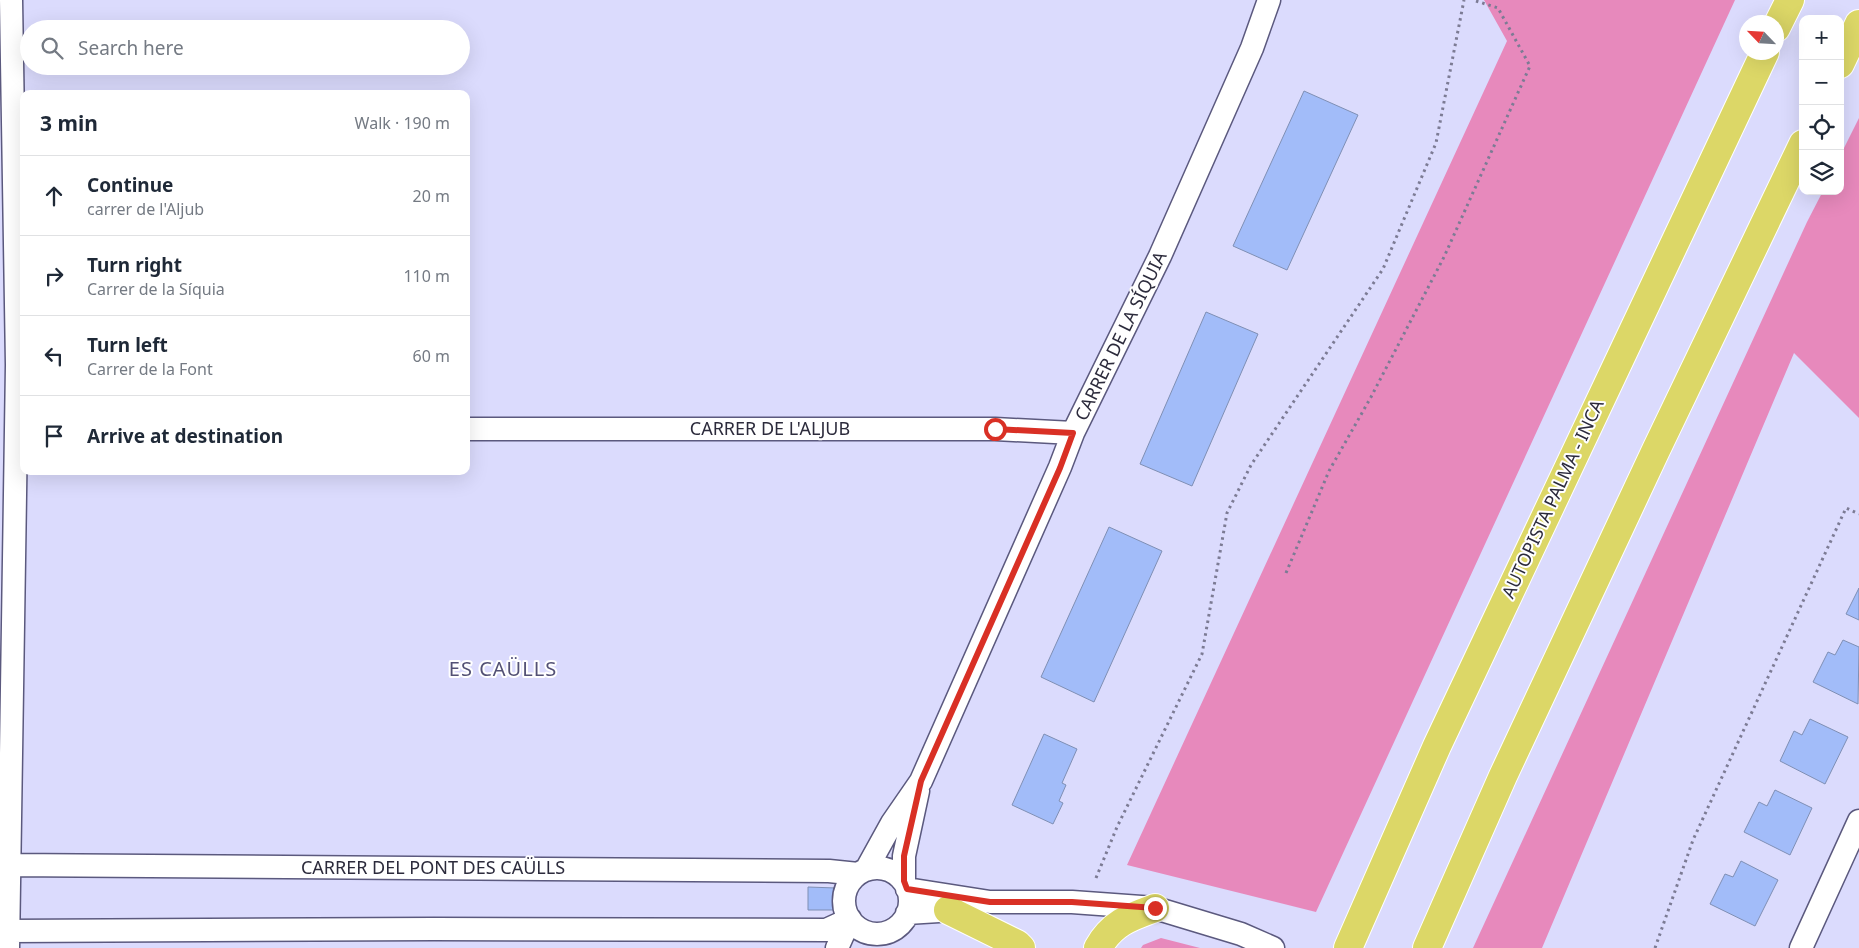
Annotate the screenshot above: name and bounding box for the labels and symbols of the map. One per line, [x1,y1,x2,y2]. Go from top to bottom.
north arrow [1739,15,1784,60]
street label: CARRER DE LA SÍQUIA [1069,247,1172,424]
street label: AUTOPISTA PALMA - INCA [1495,395,1609,602]
street label: CARRER DE L'ALJUB [690,416,850,440]
route start [984,418,1007,441]
district label: ES CAÜLLS [449,655,557,682]
street label: CARRER DEL PONT DES CAÜLLS [301,855,565,879]
route end [1144,897,1167,920]

